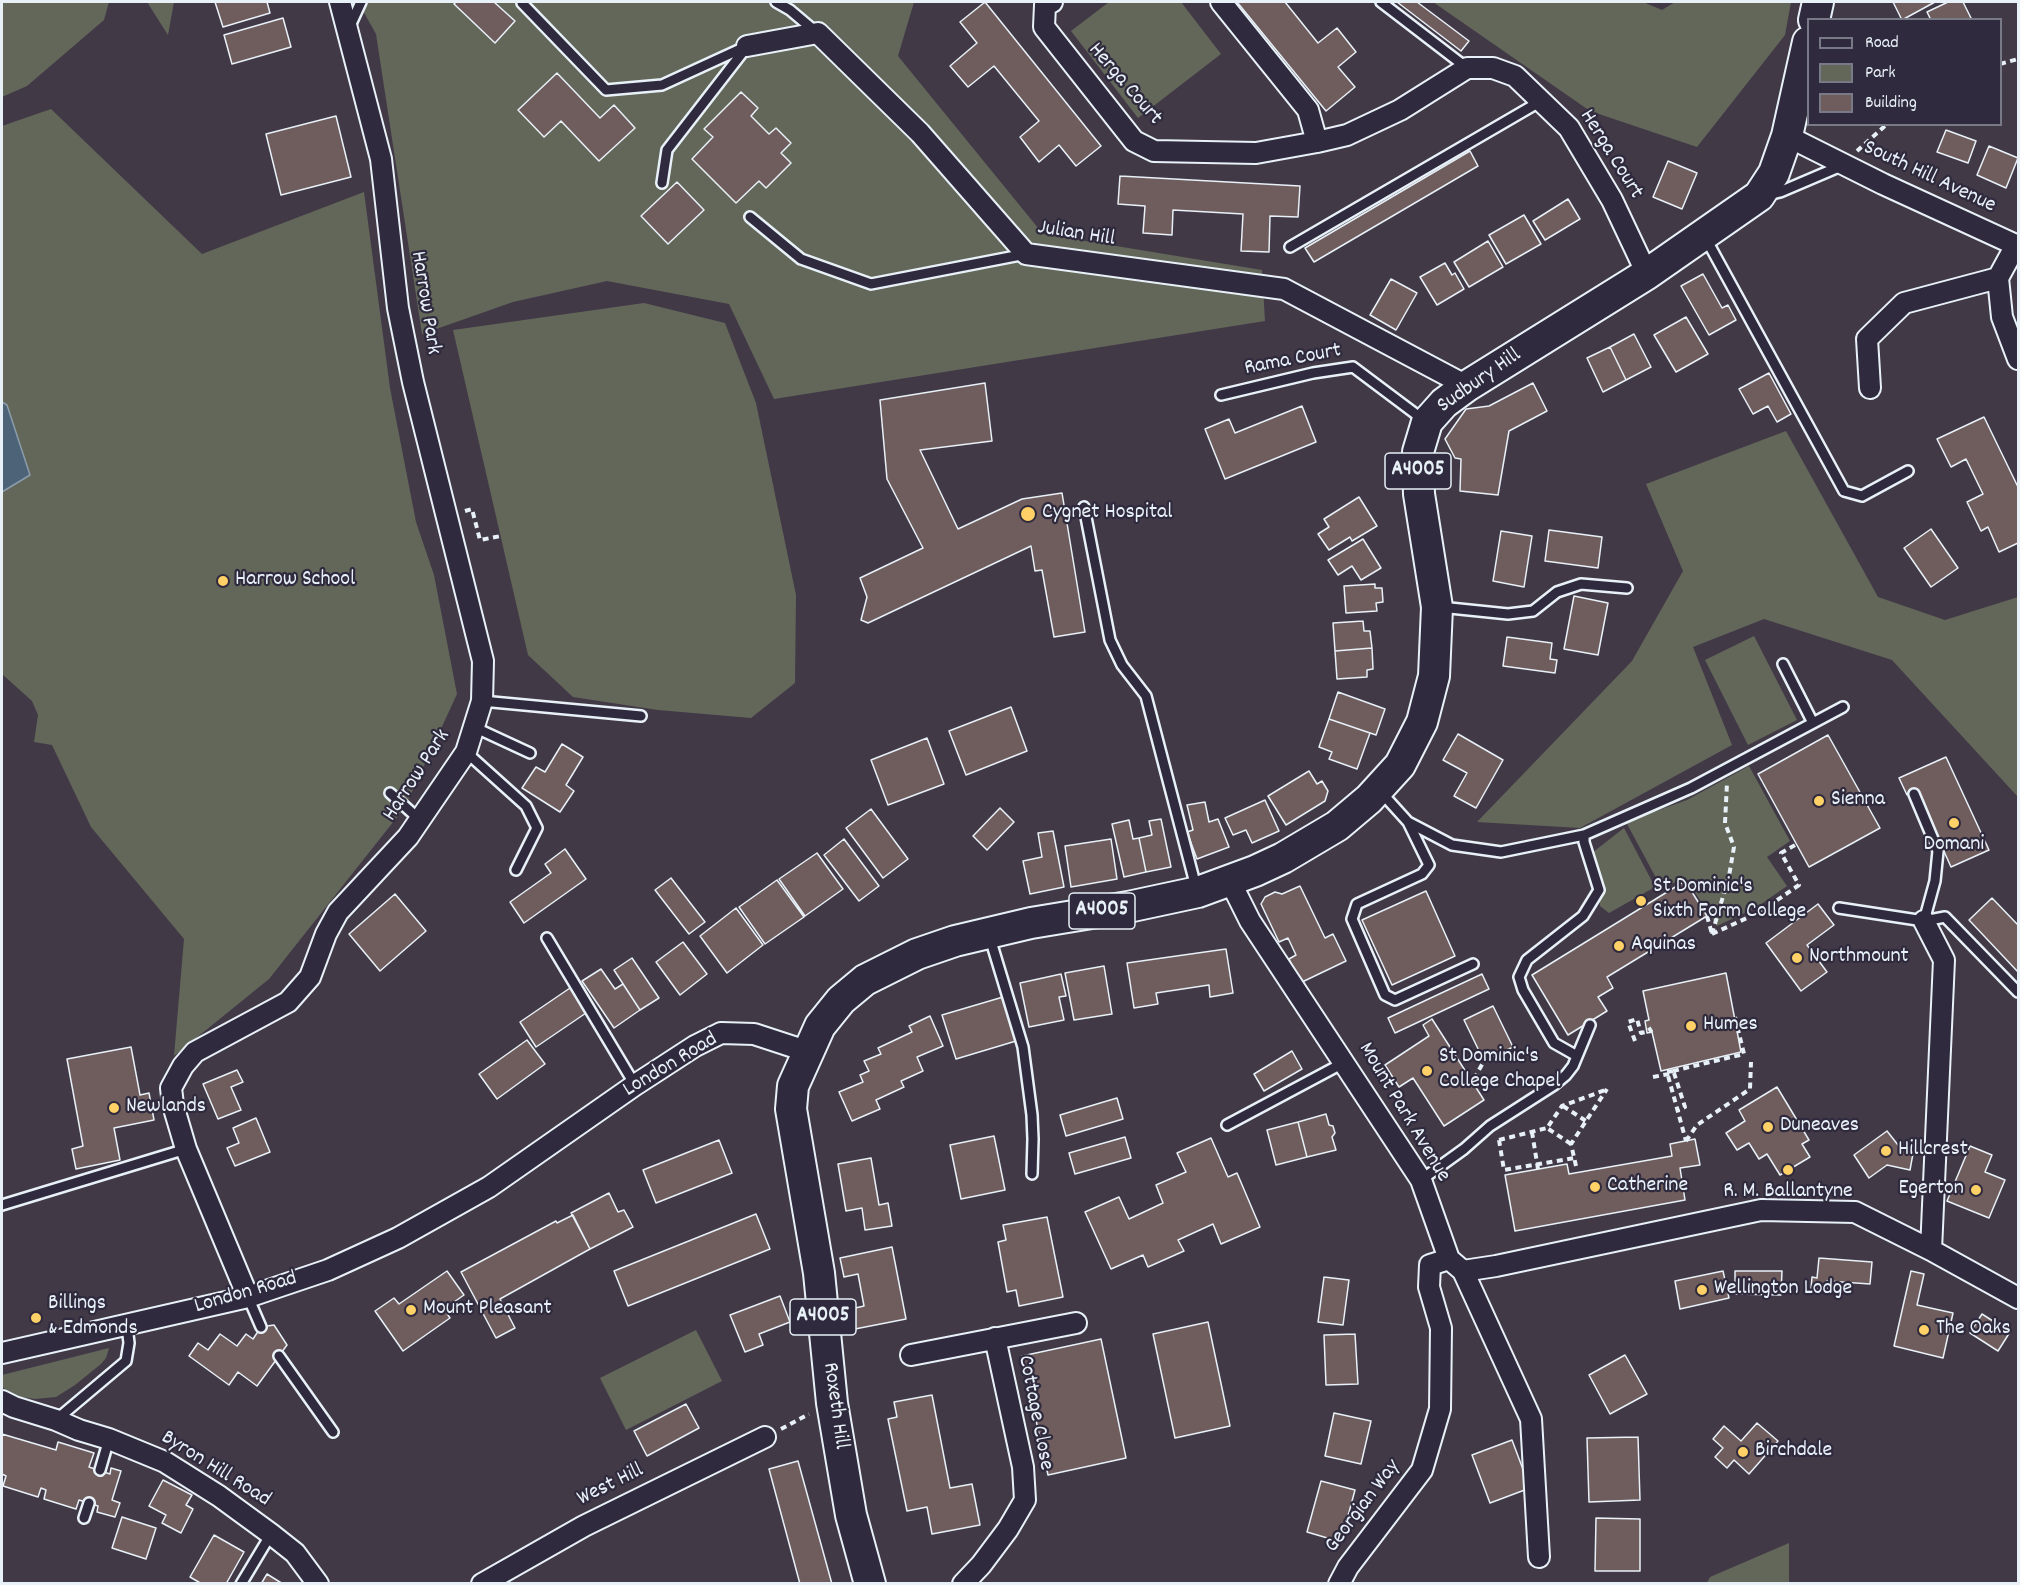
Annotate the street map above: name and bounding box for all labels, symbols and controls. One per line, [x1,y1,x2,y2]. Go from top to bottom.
legend [1807,18,2002,126]
text: Road [1865,31,1899,56]
street label: Herga Court [1081,38,1167,132]
text: Park [1865,61,1896,86]
text: Building [1865,91,1917,116]
street label: Herga Court [1572,105,1648,205]
street label: South Hill Avenue [1859,136,1999,220]
street label: Julian Hill [1035,216,1117,254]
street label: Harrow Park [403,249,445,357]
street label: Rama Court [1242,339,1344,383]
street label: Sudbury Hill [1433,344,1527,420]
road number: A4005 [1385,453,1451,489]
place label: Cygnet Hospital [1042,501,1173,527]
marker: Cygnet Hospital [1019,505,1037,523]
place label: Harrow School [235,568,355,594]
marker: Harrow School [216,574,230,588]
street label: Harrow Park [379,725,457,827]
place label: Sienna [1831,788,1885,814]
marker: Sienna [1812,794,1826,808]
marker: Domani [1947,816,1961,830]
place label: Domani [1924,833,1984,859]
place label: St Dominic's Sixth Form College [1653,875,1806,926]
road number: A4005 [1069,893,1135,929]
marker: St Dominic's Sixth Form College [1634,894,1648,908]
place label: Aquinas [1631,933,1696,959]
marker: Aquinas [1612,939,1626,953]
place label: Northmount [1809,945,1909,971]
marker: Northmount [1790,951,1804,965]
place label: Humes [1703,1013,1758,1039]
marker: Humes [1684,1019,1698,1033]
street label: London Road [619,1028,723,1104]
street label: Mount Park Avenue [1351,1038,1455,1188]
place label: St Dominic's College Chapel [1439,1045,1560,1096]
marker: St Dominic's College Chapel [1420,1064,1434,1078]
place label: Newlands [126,1095,206,1121]
marker: Newlands [107,1101,121,1115]
place label: Duneaves [1780,1114,1859,1140]
marker: Duneaves [1761,1120,1775,1134]
place label: Hillcrest [1898,1138,1968,1164]
marker: Hillcrest [1879,1144,1893,1158]
marker: R. M. Ballantyne [1781,1163,1795,1177]
place label: Catherine [1607,1174,1688,1200]
place label: Egerton [1898,1177,1964,1203]
marker: Catherine [1588,1180,1602,1194]
place label: R. M. Ballantyne [1723,1180,1853,1206]
marker: Egerton [1969,1183,1983,1197]
street label: London Road [192,1267,300,1321]
place label: Wellington Lodge [1714,1277,1852,1303]
marker: Wellington Lodge [1695,1283,1709,1297]
place label: Billings & Edmonds [48,1292,138,1344]
place label: Mount Pleasant [423,1297,552,1323]
road number: A4005 [790,1299,856,1335]
marker: Mount Pleasant [404,1303,418,1317]
marker: Billings & Edmonds [29,1311,43,1325]
place label: The Oaks [1936,1317,2011,1343]
marker: The Oaks [1917,1323,1931,1337]
street label: Cottage Close [1010,1353,1058,1473]
street label: Roxeth Hill [815,1361,853,1451]
street label: Byron Hill Road [155,1426,275,1514]
place label: Birchdale [1755,1439,1832,1465]
marker: Birchdale [1736,1445,1750,1459]
street label: Georgian Way [1320,1455,1408,1559]
street label: West Hill [574,1459,648,1513]

